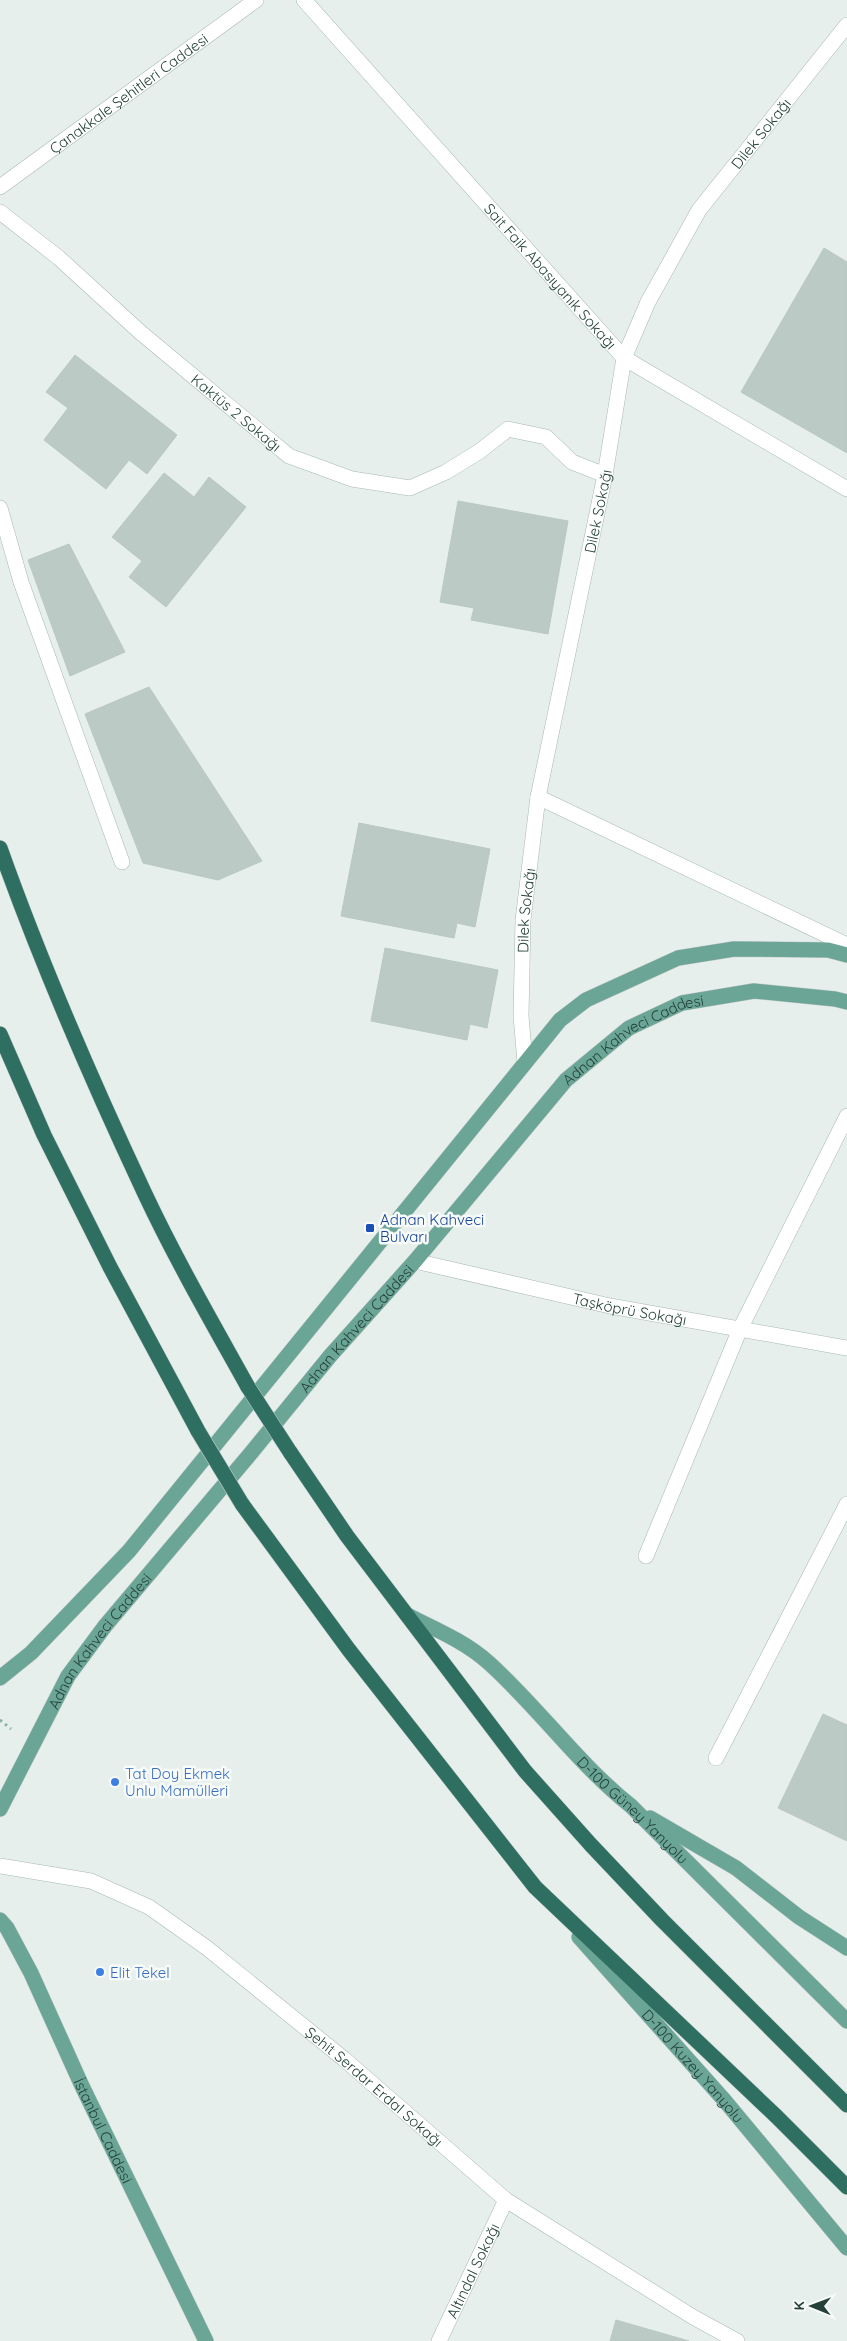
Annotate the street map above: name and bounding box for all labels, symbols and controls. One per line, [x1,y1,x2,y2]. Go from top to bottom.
street label: Çanakkale Şehitleri Caddesi [45,29,212,158]
street label: Dilek Sokağı [726,94,794,172]
street label: Sait Faik Abasıyanık Sokağı [480,199,621,353]
street label: Kaktüs 2 Sokağı [187,369,285,455]
street label: Dilek Sokağı [579,468,615,555]
street label: Dilek Sokağı [513,867,539,953]
street label: Adnan Kahveci Caddesi [558,990,705,1089]
place label: Adnan Kahveci Bulvarı [380,1210,484,1246]
marker: Adnan Kahveci Bulvarı [364,1222,376,1234]
street label: Adnan Kahveci Caddesi [295,1260,417,1396]
street label: Taşköprü Sokağı [571,1288,688,1329]
street label: Adnan Kahveci Caddesi [43,1569,155,1712]
street label: D-100 Güney Yanyolu [573,1752,693,1867]
place label: Tat Doy Ekmek Unlu Mamülleri [125,1764,230,1800]
marker: Tat Doy Ekmek Unlu Mamülleri [109,1776,121,1788]
place label: Elit Tekel [110,1963,170,1982]
marker: Elit Tekel [94,1966,106,1978]
street label: D-100 Kuzey Yanyolu [638,2005,748,2126]
street label: Şehit Serdar Erdal Sokağı [302,2022,447,2151]
street label: İstanbul Caddesi [70,2075,137,2186]
street label: Altındal Sokağı [442,2220,503,2321]
north arrow [787,2281,837,2331]
text: K [790,2301,808,2311]

